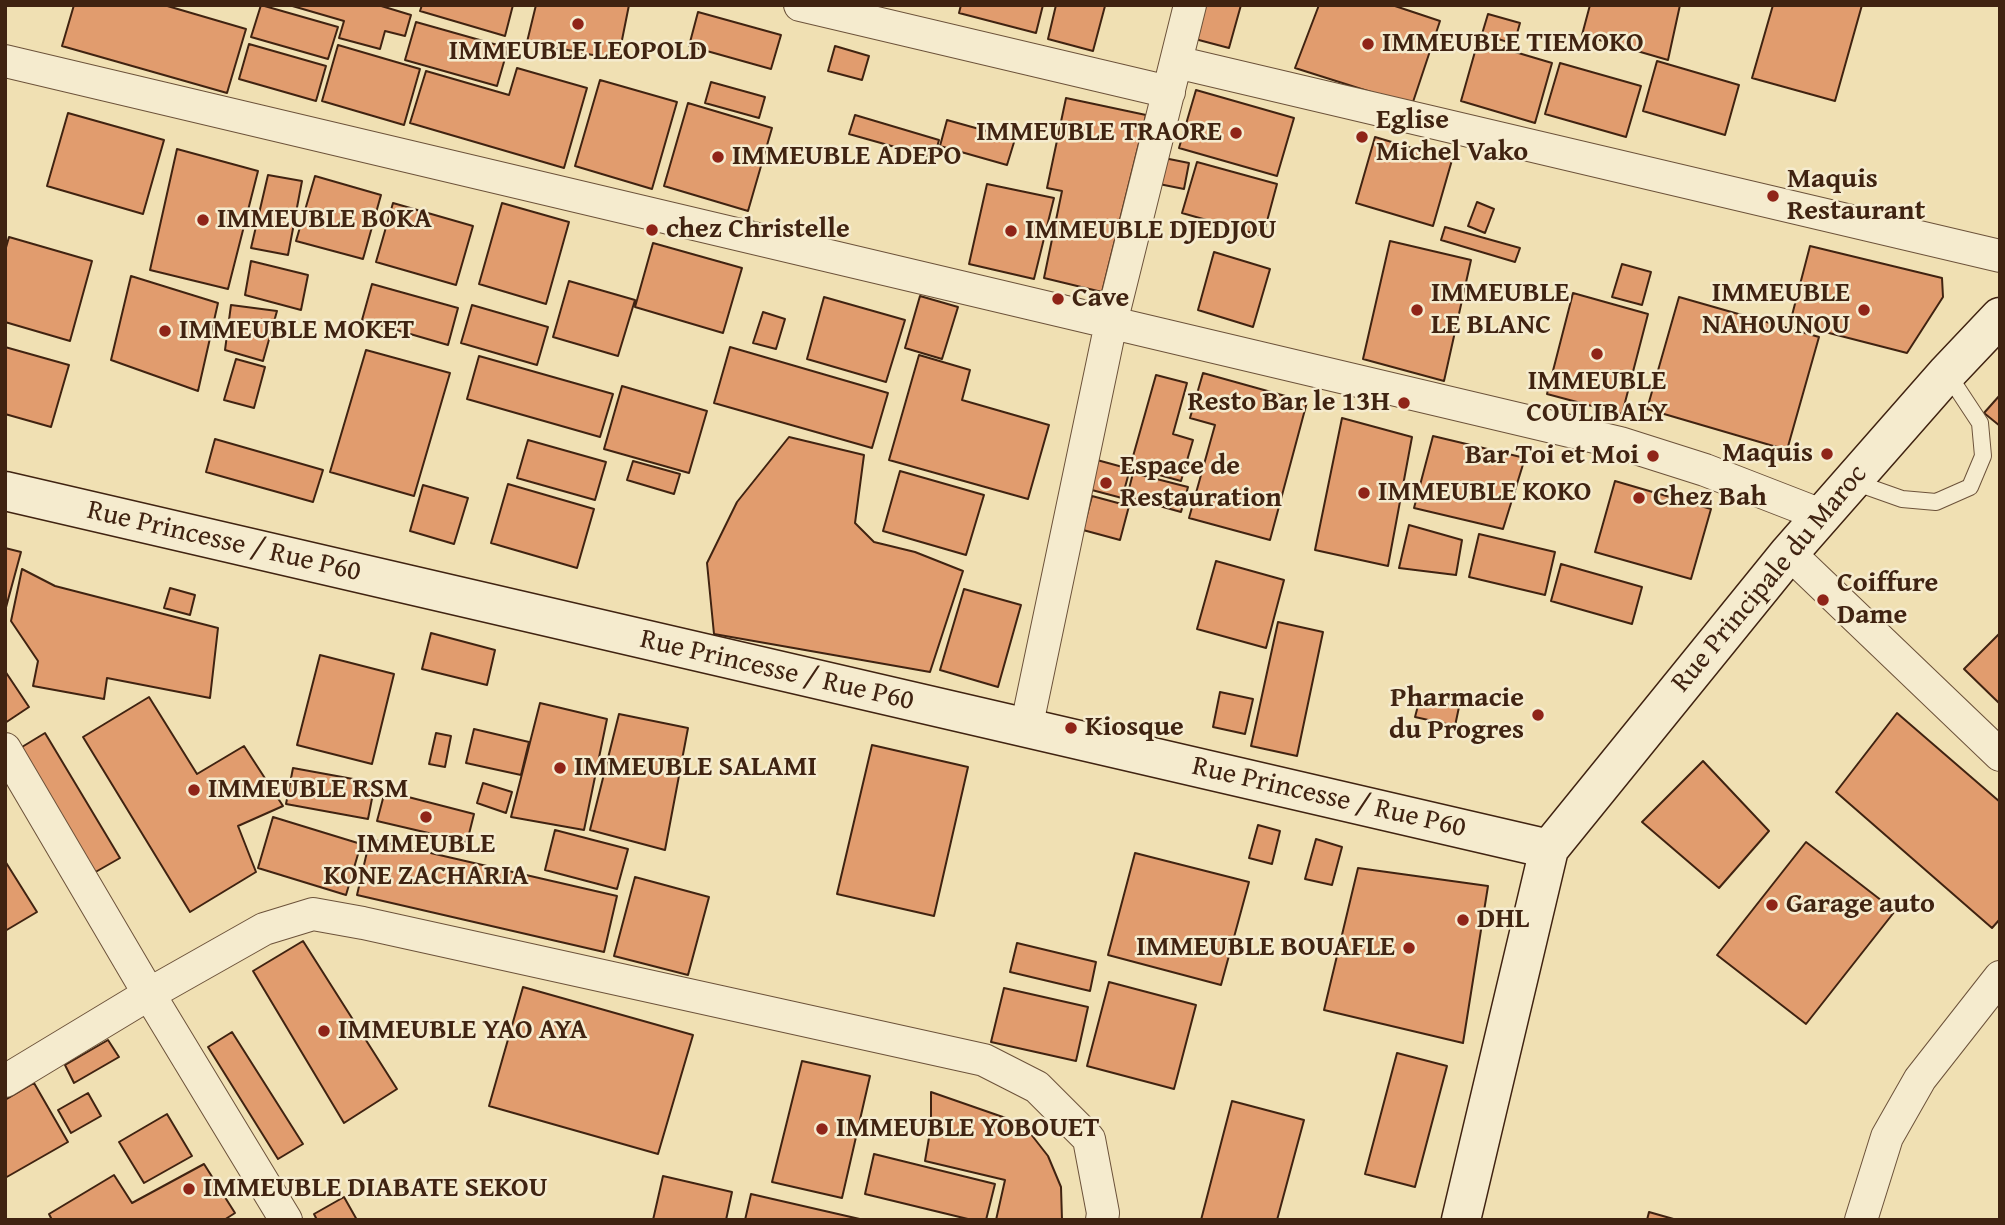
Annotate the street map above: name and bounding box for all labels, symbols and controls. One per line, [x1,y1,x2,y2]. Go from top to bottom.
marker: IMMEUBLE LEOPOLD [570,16,586,32]
place label: IMMEUBLE TIEMOKO [1382,27,1644,61]
place label: IMMEUBLE LEOPOLD [449,35,707,69]
marker: IMMEUBLE TIEMOKO [1360,36,1376,52]
place label: Eglise Michel Vako [1376,104,1528,170]
place label: IMMEUBLE TRAORE [976,116,1222,150]
marker: IMMEUBLE TRAORE [1228,125,1244,141]
marker: Eglise Michel Vako [1354,129,1370,145]
place label: IMMEUBLE ADEPO [732,140,961,174]
marker: IMMEUBLE ADEPO [710,149,726,165]
place label: Maquis Restaurant [1787,163,1925,229]
marker: Maquis Restaurant [1765,188,1781,204]
place label: IMMEUBLE BOKA [217,203,432,237]
marker: IMMEUBLE BOKA [195,212,211,228]
place label: chez Christelle [666,213,850,247]
place label: IMMEUBLE DJEDJOU [1025,214,1277,248]
marker: chez Christelle [644,222,660,238]
marker: IMMEUBLE DJEDJOU [1003,223,1019,239]
place label: IMMEUBLE LE BLANC [1431,277,1569,343]
place label: IMMEUBLE NAHOUNOU [1702,277,1850,343]
place label: Cave [1072,282,1129,316]
marker: Cave [1050,291,1066,307]
marker: IMMEUBLE LE BLANC [1409,302,1425,318]
marker: IMMEUBLE NAHOUNOU [1856,302,1872,318]
place label: IMMEUBLE MOKET [179,314,414,348]
marker: IMMEUBLE MOKET [157,323,173,339]
marker: IMMEUBLE COULIBALY [1589,346,1605,362]
place label: IMMEUBLE COULIBALY [1526,365,1668,431]
place label: Resto Bar le 13H [1187,386,1390,420]
marker: Resto Bar le 13H [1396,395,1412,411]
place label: Maquis [1722,437,1813,471]
place label: Bar Toi et Moi [1465,439,1639,473]
marker: Maquis [1819,446,1835,462]
marker: Bar Toi et Moi [1645,448,1661,464]
place label: Espace de Restauration [1120,450,1282,516]
street label: Rue Principale du Maroc [1665,458,1875,700]
marker: Espace de Restauration [1098,475,1114,491]
place label: IMMEUBLE KOKO [1378,476,1591,510]
place label: Chez Bah [1653,481,1767,515]
marker: IMMEUBLE KOKO [1356,485,1372,501]
marker: Chez Bah [1631,490,1647,506]
street label: Rue Princesse / Rue P60 [84,494,364,590]
place label: Coiffure Dame [1837,567,1938,633]
marker: Coiffure Dame [1815,592,1831,608]
street label: Rue Princesse / Rue P60 [637,623,917,719]
place label: Pharmacie du Progres [1389,682,1524,748]
marker: Pharmacie du Progres [1530,707,1546,723]
place label: Kiosque [1085,711,1184,745]
marker: Kiosque [1063,720,1079,736]
street label: Rue Princesse / Rue P60 [1189,750,1469,846]
place label: IMMEUBLE SALAMI [574,751,817,785]
marker: IMMEUBLE SALAMI [552,760,568,776]
place label: IMMEUBLE RSM [208,773,409,807]
marker: IMMEUBLE RSM [186,782,202,798]
marker: IMMEUBLE KONE ZACHARIA [418,809,434,825]
place label: IMMEUBLE KONE ZACHARIA [323,828,529,894]
place label: Garage auto [1786,888,1935,922]
marker: Garage auto [1764,897,1780,913]
place label: DHL [1477,903,1529,937]
marker: DHL [1455,912,1471,928]
place label: IMMEUBLE BOUAFLE [1136,931,1395,965]
marker: IMMEUBLE BOUAFLE [1401,940,1417,956]
place label: IMMEUBLE YAO AYA [338,1014,587,1048]
marker: IMMEUBLE YAO AYA [316,1023,332,1039]
place label: IMMEUBLE YOBOUET [836,1112,1100,1146]
marker: IMMEUBLE YOBOUET [814,1121,830,1137]
place label: IMMEUBLE DIABATE SEKOU [203,1172,548,1206]
marker: IMMEUBLE DIABATE SEKOU [181,1181,197,1197]

